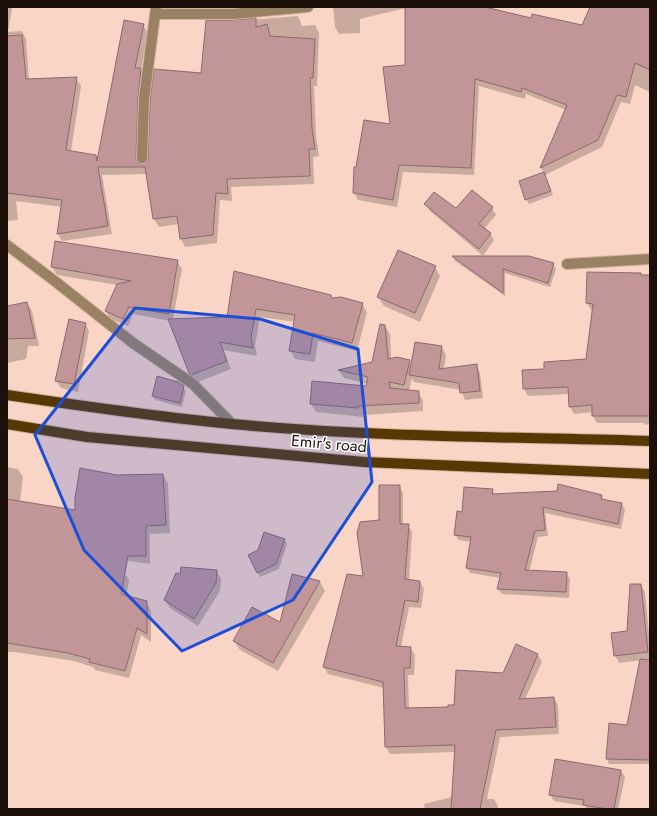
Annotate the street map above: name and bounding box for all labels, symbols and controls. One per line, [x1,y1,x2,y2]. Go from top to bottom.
street label: Emir's road [290,429,368,458]

